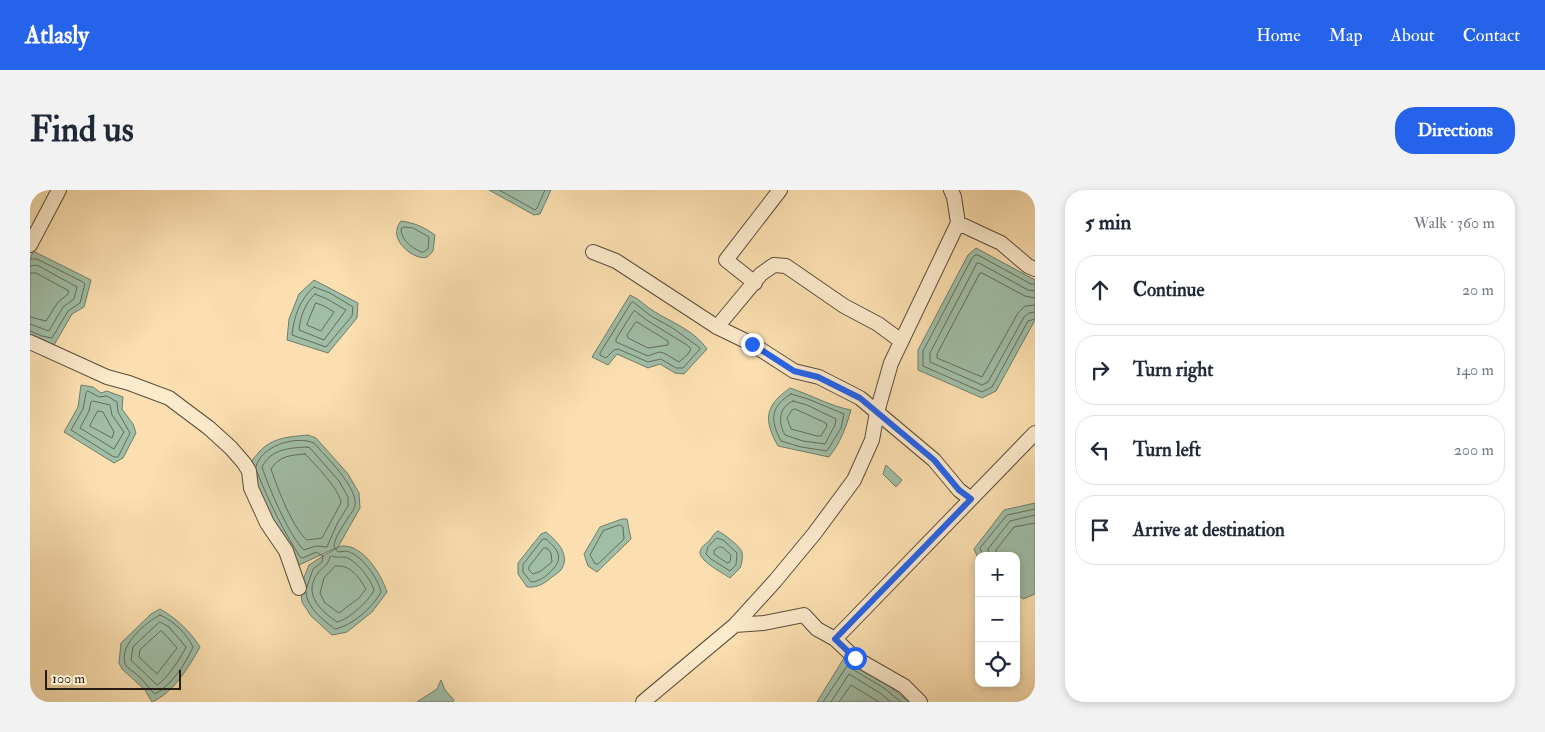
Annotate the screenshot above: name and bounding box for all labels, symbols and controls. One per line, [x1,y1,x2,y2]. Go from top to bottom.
text: Atlasly [25,20,89,51]
text: Home [1256,24,1301,47]
text: Map [1329,24,1363,47]
text: About [1391,24,1435,47]
text: Contact [1463,24,1520,47]
button: Directions [1395,107,1515,154]
text: Find us [30,108,134,152]
text: 5 min [1085,209,1131,236]
text: Walk · 360 m [1414,213,1495,233]
icon: ahead [1086,276,1114,304]
text: Continue [1133,278,1204,302]
text: 20 m [1462,280,1494,300]
route end [741,333,764,356]
icon: right [1086,356,1114,384]
text: Turn right [1133,358,1213,382]
text: 140 m [1456,360,1494,380]
icon: left [1086,436,1114,464]
text: Turn left [1133,438,1201,462]
text: 200 m [1454,440,1494,460]
icon: arrive [1086,516,1114,544]
text: Arrive at destination [1133,518,1285,542]
map controls [975,552,1020,687]
button: + [975,552,1020,597]
button: − [975,597,1020,642]
button: locate [975,642,1020,687]
route start [844,647,867,670]
scale bar [45,667,181,690]
text: 100 m [52,670,85,687]

